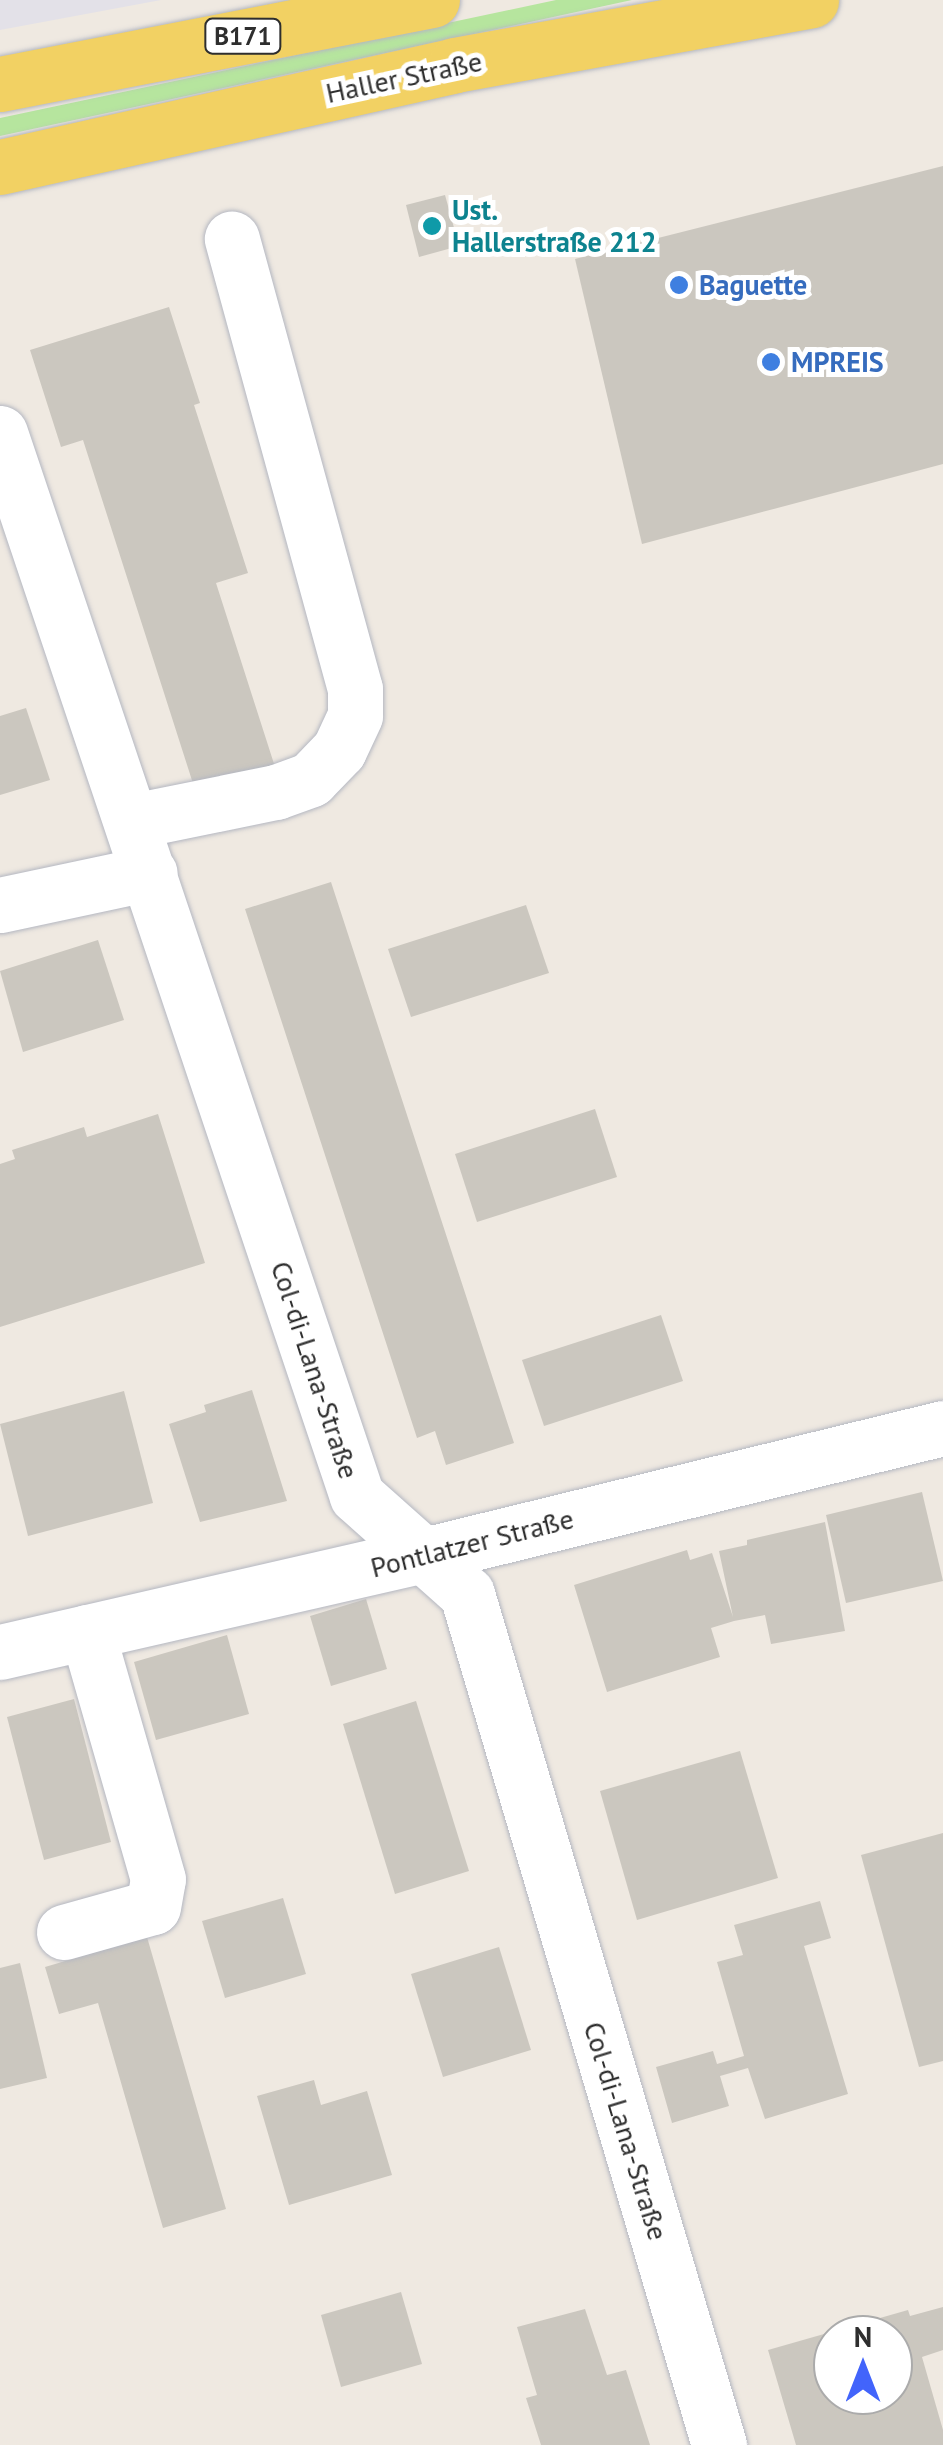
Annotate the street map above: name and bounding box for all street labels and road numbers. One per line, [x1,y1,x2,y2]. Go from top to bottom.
road number: B171 [203,16,283,56]
street label: Haller Straße [323,44,485,110]
street label: Col-di-Lana-Straße [264,1257,366,1483]
street label: Pontlatzer Straße [367,1502,577,1584]
street label: Col-di-Lana-Straße [577,2018,675,2244]

